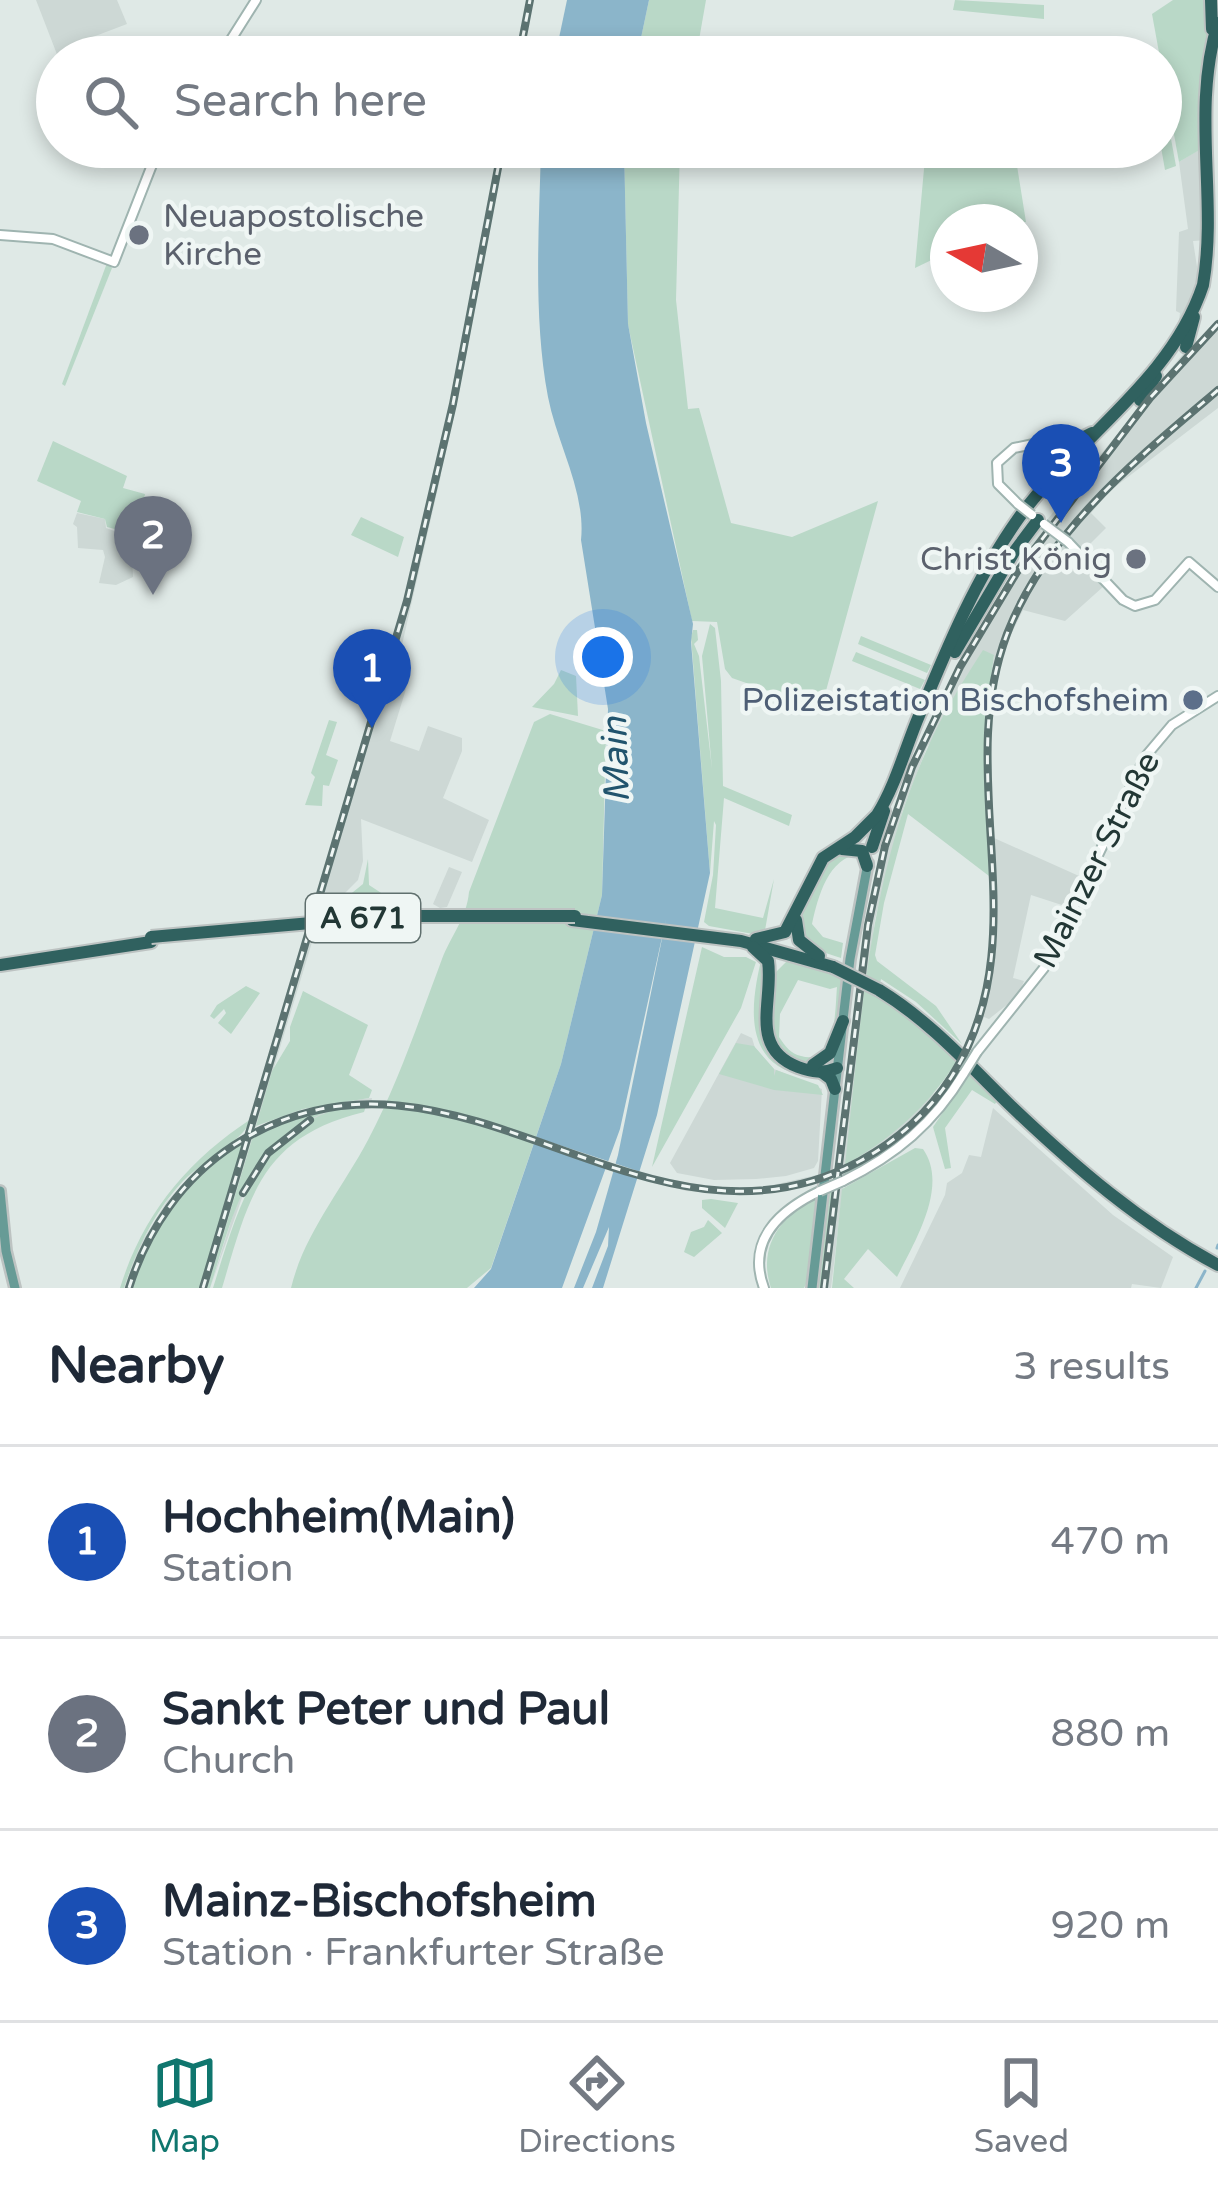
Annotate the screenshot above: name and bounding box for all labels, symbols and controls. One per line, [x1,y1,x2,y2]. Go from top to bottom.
search box [36,36,1182,168]
icon: search [78,69,144,135]
text: Search here [174,75,427,129]
place label: Neuapostolische Kirche [163,197,424,274]
north arrow [930,204,1038,312]
marker: Neuapostolische Kirche [126,222,152,248]
pin: 3 [1022,424,1100,523]
pin: 2 [114,496,192,595]
place label: Christ König [920,540,1112,579]
marker: Christ König [1123,546,1149,572]
your location [573,627,633,687]
pin: 1 [333,629,411,728]
place label: Polizeistation Bischofsheim [741,681,1169,720]
marker: Polizeistation Bischofsheim [1180,687,1206,713]
water label: Main [593,715,639,804]
street label: Mainzer Straße [1026,745,1168,975]
road number: A 671 [306,894,420,942]
text: Nearby [48,1335,225,1397]
text: 3 results [1013,1343,1170,1390]
text: Hochheim(Main) [162,1491,515,1545]
text: 1 [75,1518,99,1565]
text: 470 m [1051,1518,1170,1565]
text: Station [162,1545,294,1592]
text: Sankt Peter und Paul [162,1683,610,1737]
text: 2 [75,1710,99,1757]
text: 880 m [1051,1710,1170,1757]
text: Church [162,1737,295,1784]
text: Mainz-Bischofsheim [162,1875,596,1929]
text: 3 [75,1902,99,1949]
text: 920 m [1051,1902,1170,1949]
text: Station · Frankfurter Straße [162,1929,665,1976]
tab: Map [149,2050,220,2161]
tab: Directions [518,2050,676,2161]
tab: Saved [974,2050,1069,2161]

